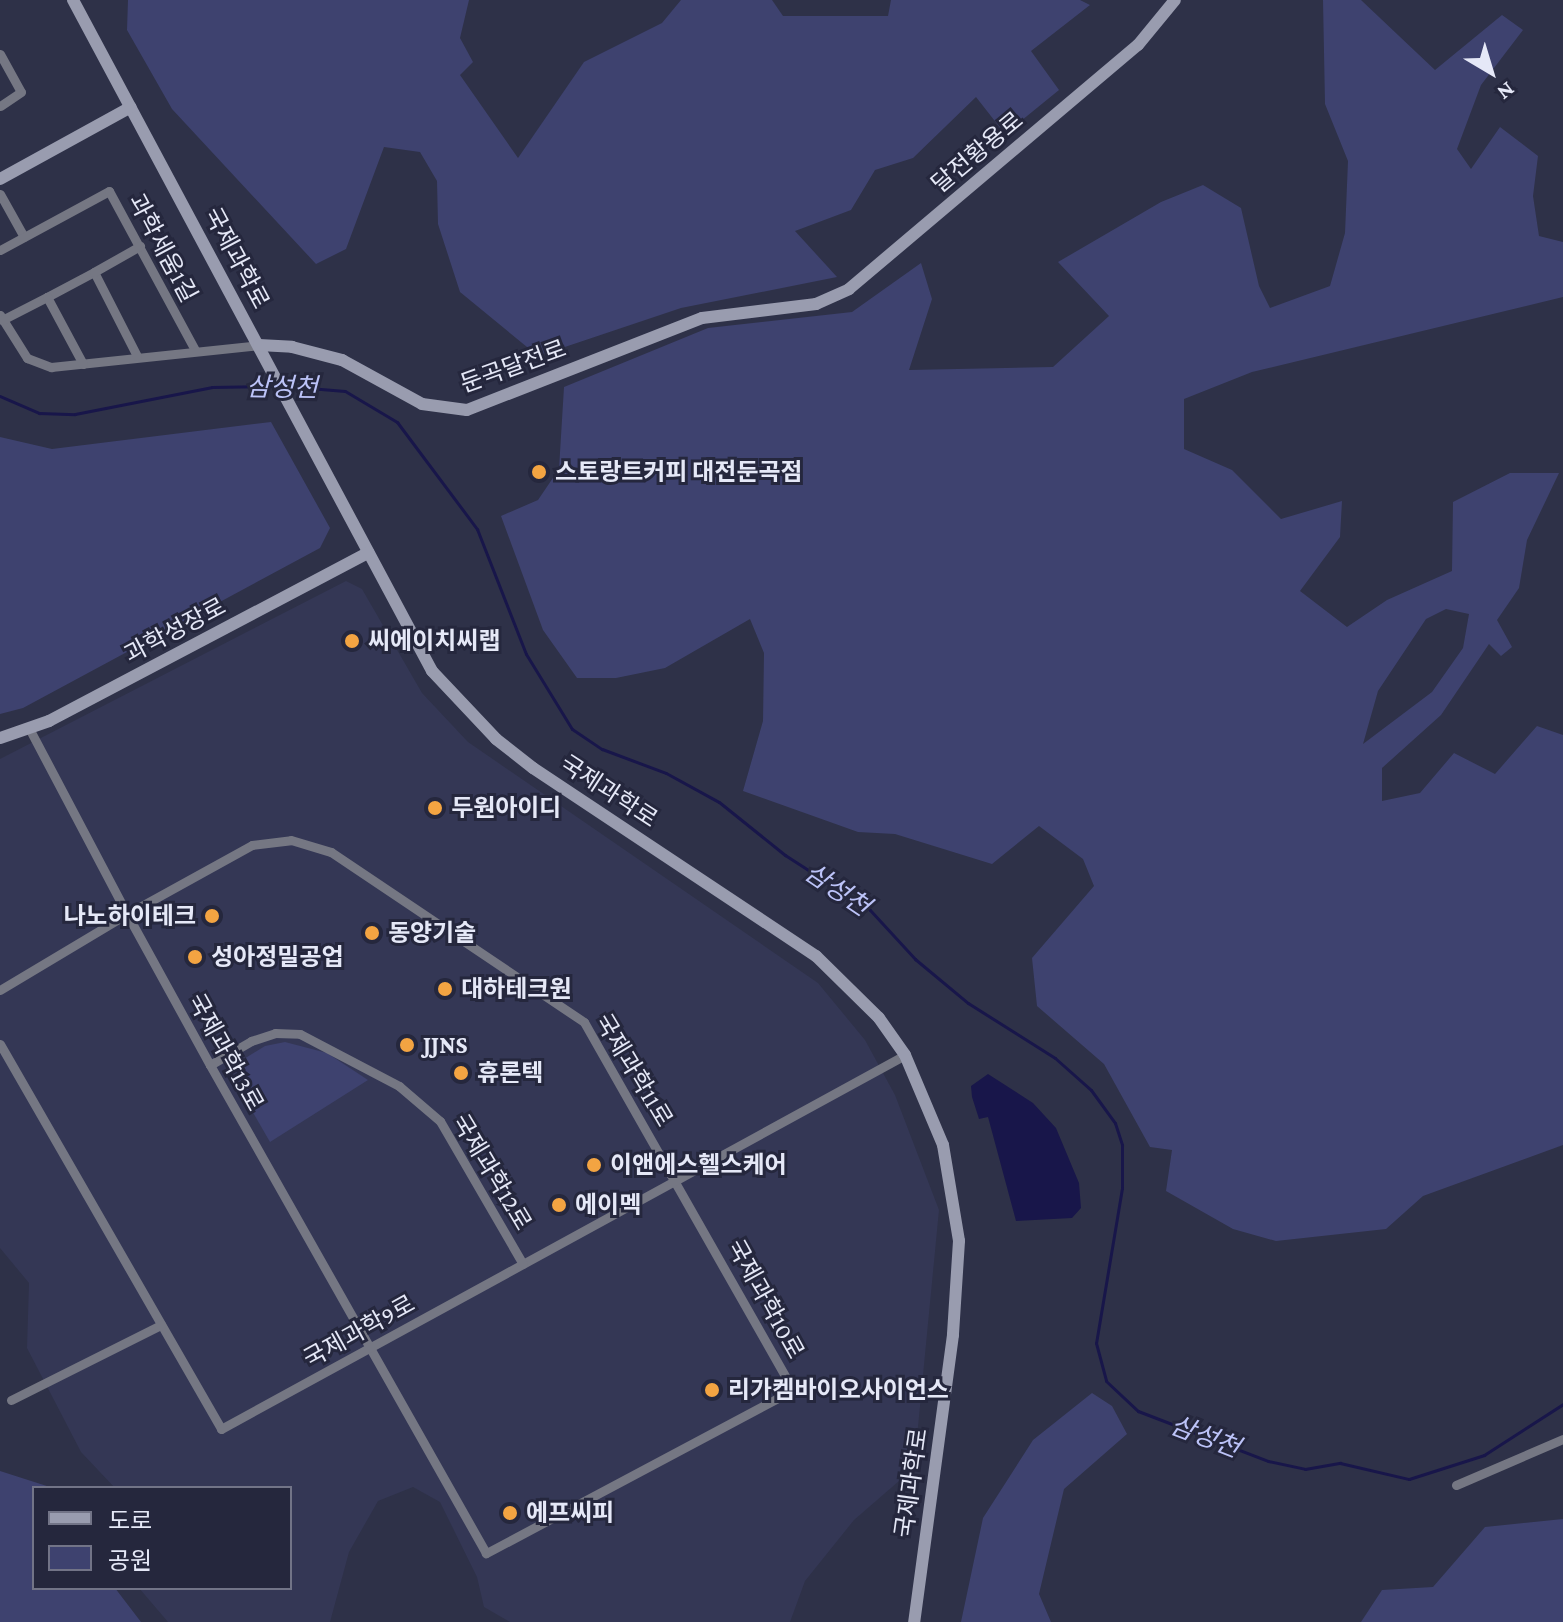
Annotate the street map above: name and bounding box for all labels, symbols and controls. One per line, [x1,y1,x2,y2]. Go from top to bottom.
north arrow [1451,32,1531,112]
text: N [1492,77,1520,106]
street label: 달전황용로 [925,105,1029,199]
street label: 과학세움1길 [123,189,203,307]
street label: 국제과학로 [198,203,276,313]
street label: 둔곡달전로 [456,334,570,398]
water label: 삼성천 [246,372,318,404]
place label: 스토랑트커피 대전둔곡점 [555,458,802,486]
marker: 스토랑트커피 대전둔곡점 [530,463,548,481]
street label: 과학성장로 [120,591,230,669]
place label: 씨에이치씨랩 [368,627,500,655]
marker: 씨에이치씨랩 [343,632,361,650]
street label: 국제과학로 [555,749,663,833]
place label: 두원아이디 [451,794,561,822]
marker: 두원아이디 [426,799,444,817]
water label: 삼성천 [799,857,875,923]
place label: 나노하이테크 [64,902,196,930]
marker: 나노하이테크 [203,907,221,925]
place label: 동양기술 [388,919,476,947]
marker: 동양기술 [363,924,381,942]
place label: 성아정밀공업 [211,943,343,971]
marker: 성아정밀공업 [186,948,204,966]
place label: 대하테크원 [461,975,571,1003]
marker: 대하테크원 [436,980,454,998]
street label: 국제과학13로 [182,988,270,1116]
street label: 국제과학11로 [589,1008,679,1132]
place label: JJNS [423,1031,468,1059]
marker: JJNS [398,1036,416,1054]
place label: 휴론텍 [477,1059,543,1087]
marker: 휴론텍 [452,1064,470,1082]
street label: 국제과학12로 [446,1109,538,1235]
place label: 이앤에스헬스케어 [610,1151,787,1179]
marker: 이앤에스헬스케어 [585,1156,603,1174]
place label: 에이멕 [575,1191,641,1219]
marker: 에이멕 [550,1196,568,1214]
street label: 국제과학10로 [721,1234,811,1364]
street label: 국제과학9로 [298,1289,420,1373]
place label: 리가켐바이오사이언스 [728,1376,949,1404]
marker: 리가켐바이오사이언스 [703,1381,721,1399]
water label: 삼성천 [1166,1410,1244,1464]
street label: 국제과학로 [889,1426,933,1540]
legend [32,1486,292,1590]
place label: 에프씨피 [526,1499,614,1527]
marker: 에프씨피 [501,1504,519,1522]
text: 도로 [108,1507,152,1534]
text: 공원 [108,1547,152,1574]

